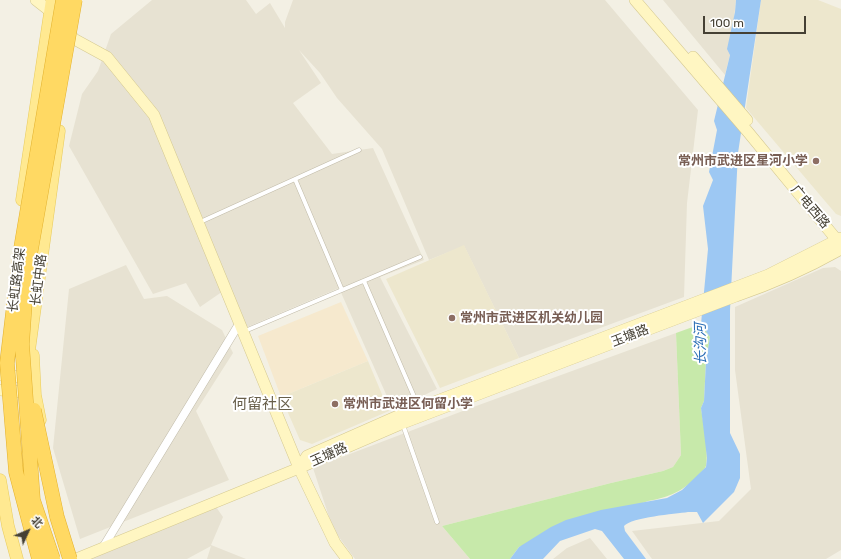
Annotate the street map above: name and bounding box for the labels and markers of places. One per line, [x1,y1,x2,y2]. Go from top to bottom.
place label: 常州市武进区星河小学 [678,153,808,169]
marker: 常州市武进区星河小学 [811,156,821,166]
place label: 常州市武进区机关幼儿园 [460,310,603,326]
marker: 常州市武进区机关幼儿园 [447,313,457,323]
place label: 常州市武进区何留小学 [343,396,473,412]
marker: 常州市武进区何留小学 [330,399,340,409]

